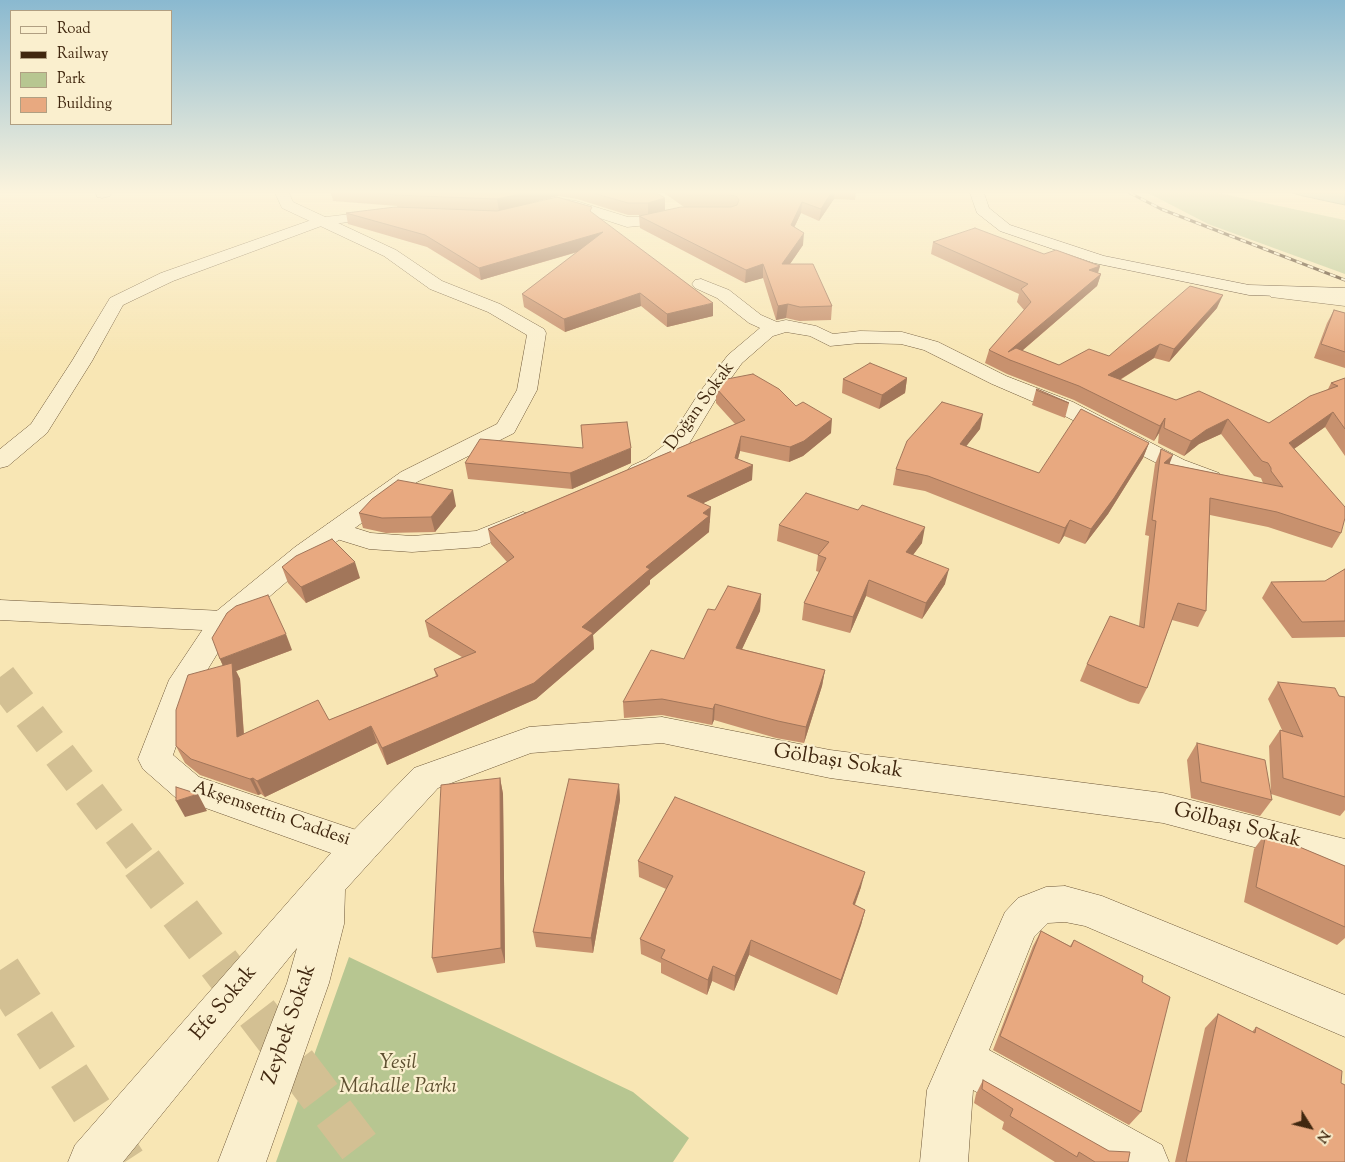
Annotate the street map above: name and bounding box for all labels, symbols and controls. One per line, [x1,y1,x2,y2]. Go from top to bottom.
legend [10,10,172,125]
text: Road [57,19,91,40]
text: Railway [57,44,108,65]
text: Park [57,69,86,90]
text: Building [57,94,112,115]
street label: Doğan Sokak [662,359,740,455]
street label: Gölbaşı Sokak [771,740,905,786]
street label: Akşemsettin Caddesi [190,778,352,852]
street label: Gölbaşı Sokak [1170,799,1304,855]
street label: Efe Sokak [186,961,264,1047]
street label: Zeybek Sokak [259,962,323,1088]
park label: Yeşil Mahalle Parkı [339,1051,457,1101]
north arrow [1285,1102,1335,1152]
text: N [1311,1125,1334,1146]

